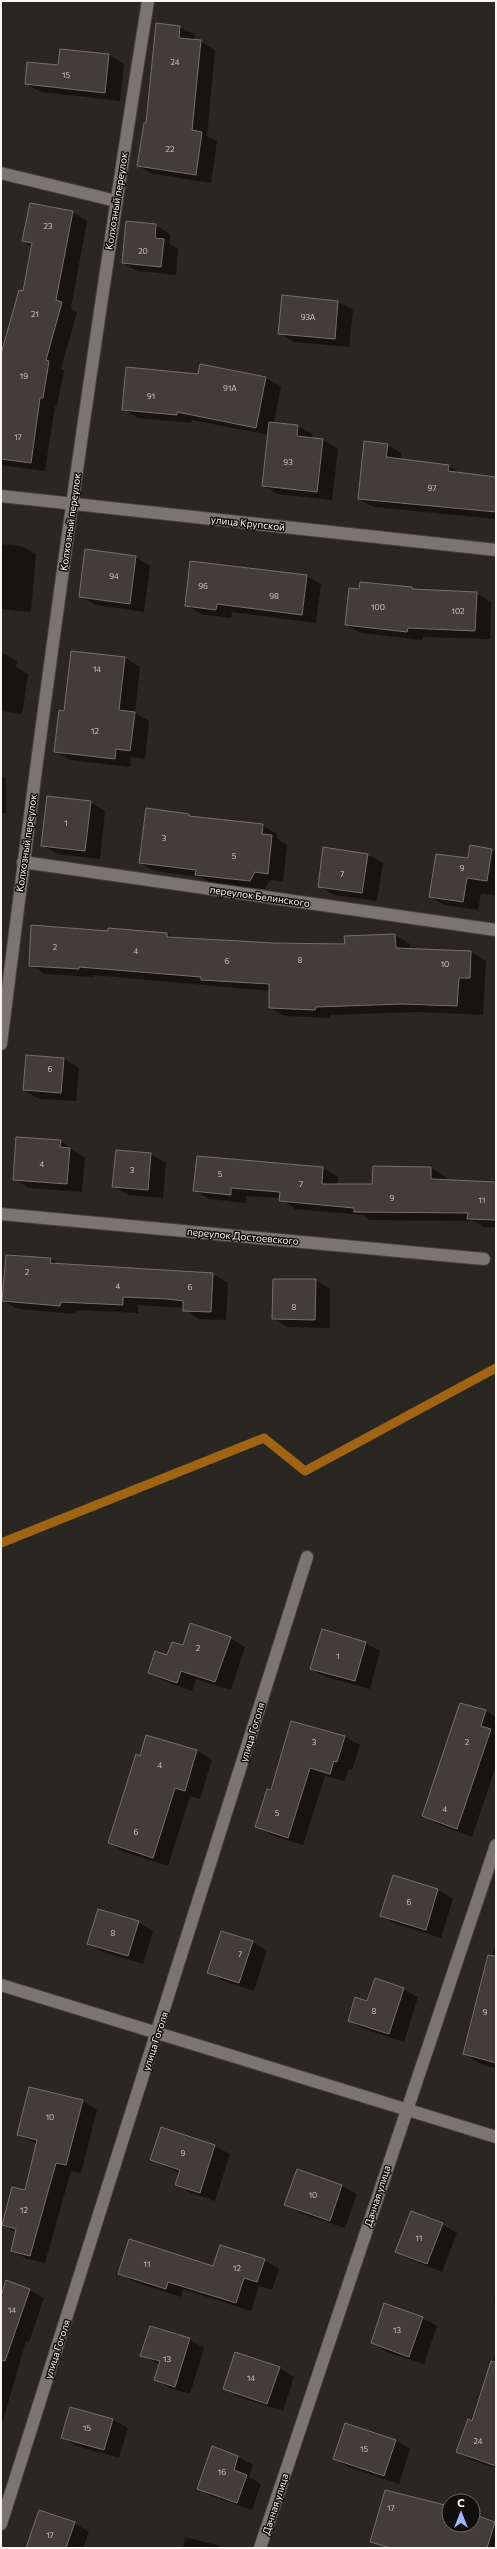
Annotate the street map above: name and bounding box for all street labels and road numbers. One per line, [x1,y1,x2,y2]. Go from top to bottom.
street label: Колхозный переулок [102,151,130,251]
street label: Колхозный переулок [57,472,83,572]
street label: улица Крупской [210,513,286,533]
street label: Колхозный переулок [13,793,39,893]
street label: переулок Белинского [209,883,311,909]
street label: переулок Достоевского [187,1225,299,1247]
street label: улица Гоголя [237,1701,267,1763]
street label: улица Гоголя [140,2010,170,2072]
street label: Дачная улица [361,2164,393,2228]
street label: улица Гоголя [42,2318,72,2380]
street label: Дачная улица [259,2472,291,2536]

